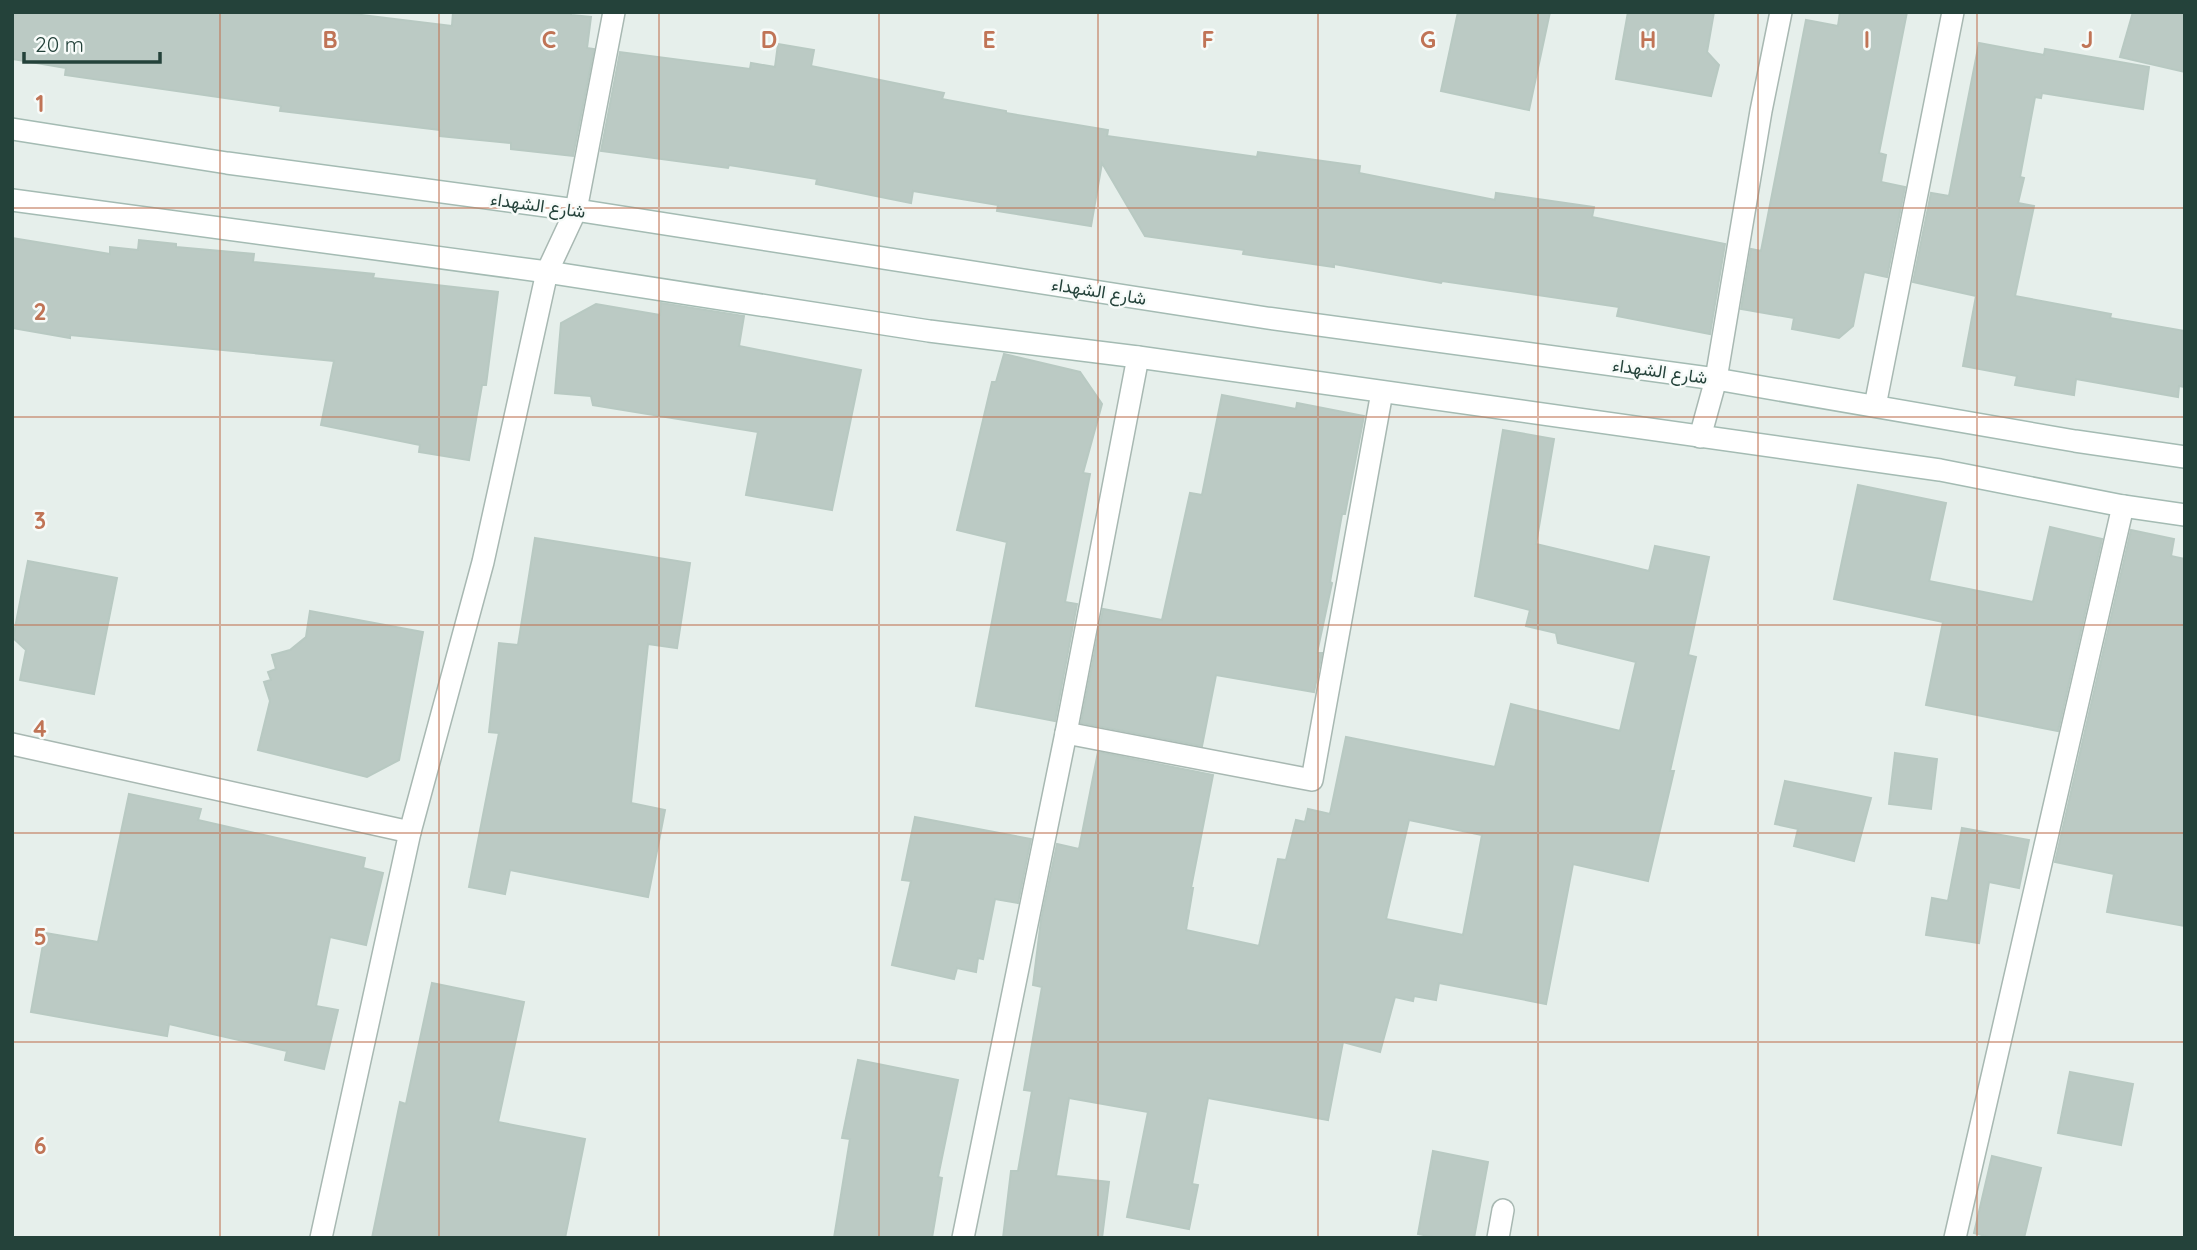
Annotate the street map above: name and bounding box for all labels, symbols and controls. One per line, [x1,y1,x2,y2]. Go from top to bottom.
scale bar [24,21,161,65]
text: B [322,25,338,54]
text: C [542,25,556,54]
text: D [761,25,777,54]
text: E [982,25,996,54]
text: F [1202,25,1214,54]
text: G [1420,25,1436,54]
text: H [1640,25,1656,54]
text: I [1864,25,1870,54]
text: J [2081,25,2093,54]
text: 20 m [35,31,84,57]
text: 1 [36,89,44,118]
street label: شارع الشهداء [489,187,587,224]
street label: شارع الشهداء [1050,272,1148,311]
text: 2 [33,297,47,326]
street label: شارع الشهداء [1611,353,1709,390]
text: 3 [34,506,46,535]
text: 4 [33,714,47,743]
text: 5 [33,922,47,951]
text: 6 [34,1131,46,1160]

